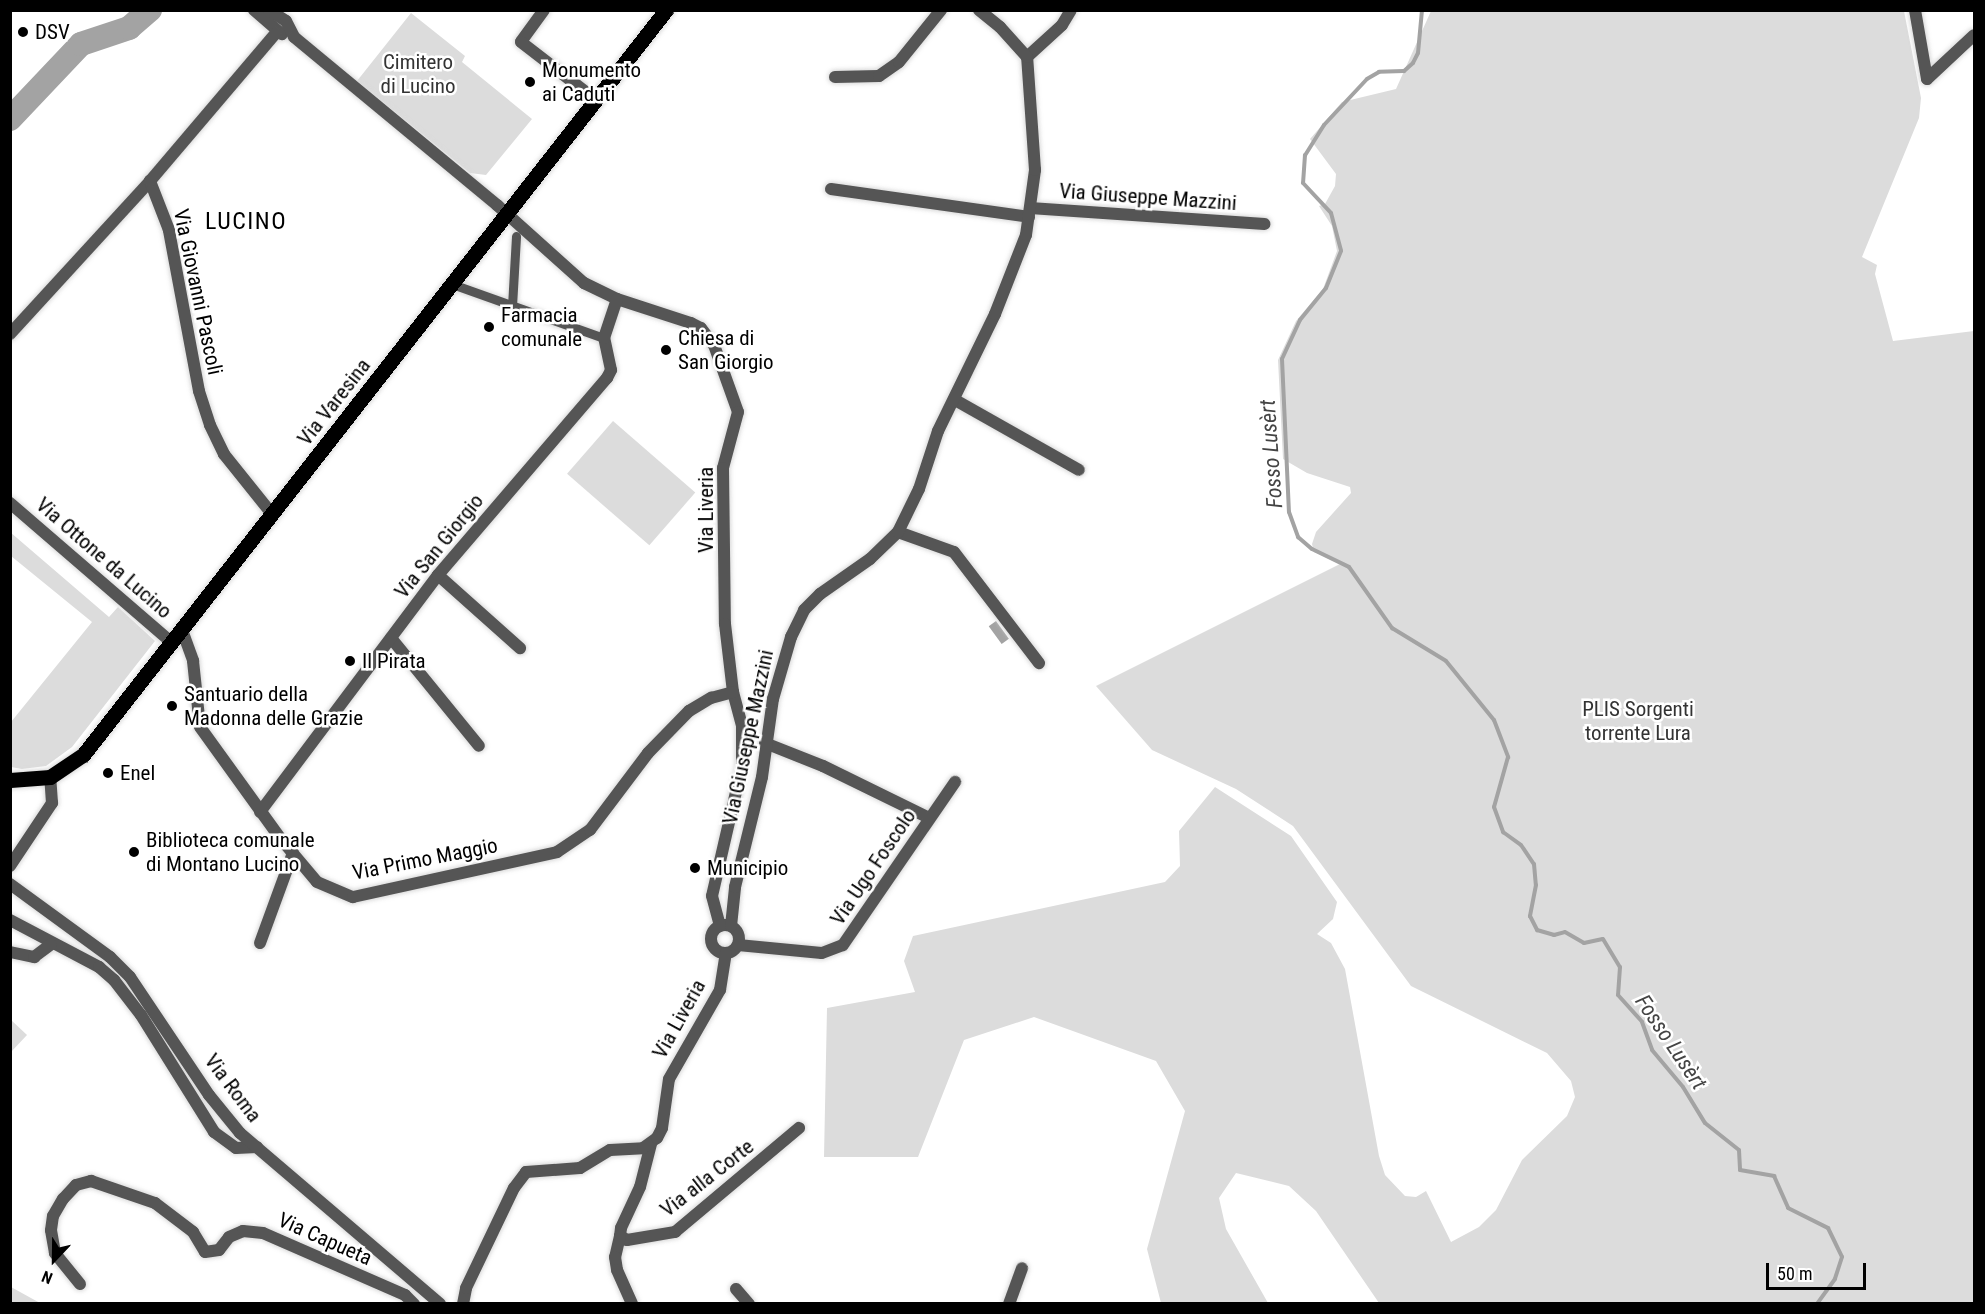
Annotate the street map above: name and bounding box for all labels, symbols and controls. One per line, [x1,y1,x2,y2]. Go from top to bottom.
place label: DSV [35,19,70,45]
marker: DSV [16,25,30,39]
park label: Cimitero di Lucino [381,49,455,99]
place label: Monumento ai Caduti [542,57,641,107]
marker: Monumento ai Caduti [523,75,537,89]
street label: Via Giuseppe Mazzini [1058,178,1238,216]
street label: Via Giovanni Pascoli [168,207,228,377]
district label: LUCINO [205,208,287,236]
place label: Farmacia comunale [501,302,582,352]
marker: Farmacia comunale [482,320,496,334]
place label: Chiesa di San Giorgio [678,325,774,375]
marker: Chiesa di San Giorgio [659,343,673,357]
street label: Via Varesina [292,353,376,451]
water label: Fosso Lusèrt [1254,399,1288,509]
street label: Via Liveria [693,467,719,553]
street label: Via San Giorgio [389,489,489,603]
street label: Via Ottone da Lucino [31,492,177,624]
street label: Via Giuseppe Mazzini [717,647,779,827]
place label: Il Pirata [362,648,426,674]
marker: Il Pirata [343,654,357,668]
place label: Santuario della Madonna delle Grazie [184,681,363,731]
park label: PLIS Sorgenti torrente Lura [1582,696,1694,746]
marker: Santuario della Madonna delle Grazie [165,699,179,713]
place label: Enel [120,760,155,786]
marker: Enel [101,766,115,780]
street label: Via Ugo Foscolo [825,804,921,930]
place label: Biblioteca comunale di Montano Lucino [146,827,315,877]
street label: Via Primo Maggio [350,833,500,885]
marker: Biblioteca comunale di Montano Lucino [127,845,141,859]
place label: Municipio [707,855,788,881]
marker: Municipio [688,861,702,875]
street label: Via Liveria [647,975,711,1063]
water label: Fosso Lusèrt [1630,989,1712,1095]
street label: Via Roma [199,1049,267,1127]
street label: Via alla Corte [655,1134,759,1222]
street label: Via Capueta [274,1207,376,1271]
north arrow [24,1230,84,1290]
scale bar [1769,1251,1870,1289]
text: 50 m [1777,1263,1812,1284]
text: N [39,1267,55,1288]

